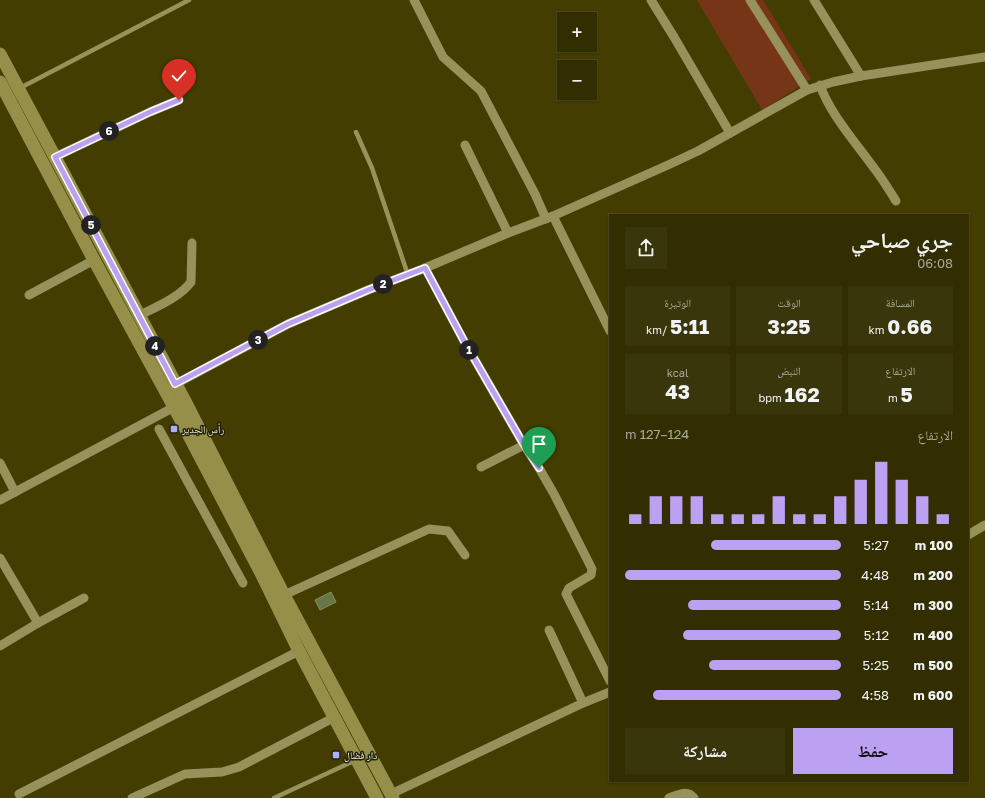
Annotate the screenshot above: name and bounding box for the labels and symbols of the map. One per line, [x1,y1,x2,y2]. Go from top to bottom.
pin [162,59,196,100]
pin: 6 [99,121,119,141]
pin: 5 [81,215,101,235]
pin: 2 [373,274,393,294]
pin: 3 [248,330,268,350]
pin: 4 [145,336,165,356]
pin: 1 [459,340,479,360]
place label: رأس الجدير [181,423,224,436]
marker: رأس الجدير [169,424,179,434]
pin [522,427,556,468]
place label: دار فضال [344,749,377,762]
marker: دار فضال [331,750,341,760]

